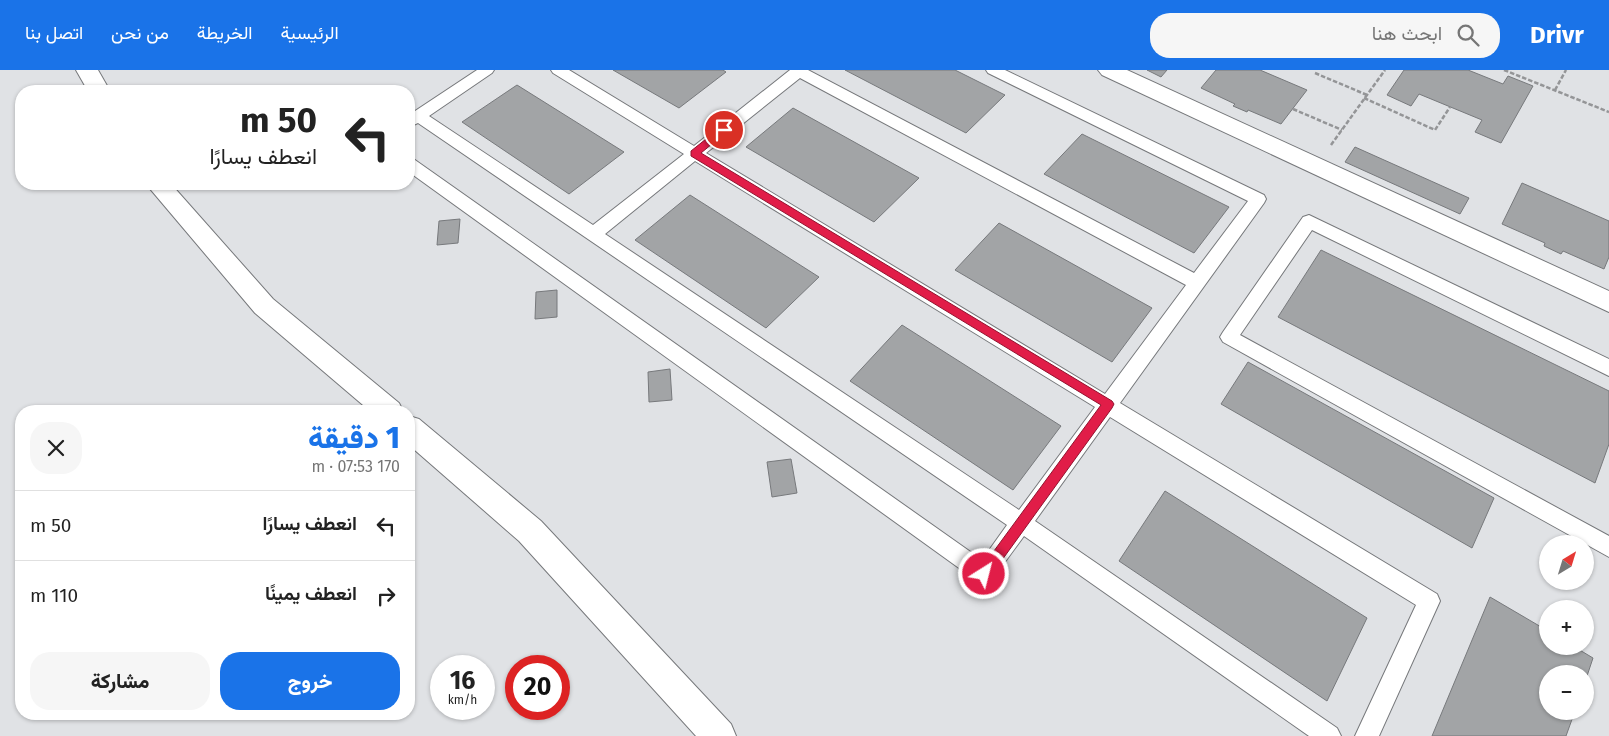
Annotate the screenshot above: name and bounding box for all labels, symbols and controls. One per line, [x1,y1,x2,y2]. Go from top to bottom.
search box [1150,13,1500,58]
icon: search [1454,21,1482,49]
text: Drivr [1530,21,1584,49]
text: اتصل بنا [25,22,83,44]
text: من نحن [111,22,169,44]
text: الخريطة [197,22,253,44]
text: الرئيسية [281,22,339,44]
text: ابحث هنا [1372,22,1442,45]
text: 50 m [240,99,317,141]
icon: left [335,105,400,170]
pin [703,109,745,151]
icon: arrive [710,116,738,144]
text: انعطف يسارًا [210,143,317,170]
text: 1 دقيقة [308,420,400,456]
button: close [30,422,82,474]
text: 170 m · 07:53 [311,457,400,476]
text: انعطف يسارًا [263,512,357,535]
icon: left [372,512,400,540]
text: 50 m [30,514,71,537]
north arrow [1539,535,1594,590]
map controls [1539,535,1594,720]
position arrow [957,547,1009,599]
text: انعطف يمينًا [265,582,357,605]
icon: right [372,582,400,610]
text: 110 m [30,584,78,607]
button: + [1539,600,1594,655]
button: مشاركة [30,652,210,710]
button: خروج [220,652,400,710]
speed limit sign: 20 [505,655,570,720]
button: − [1539,665,1594,720]
text: 16 [450,666,475,696]
text: km/h [448,693,477,707]

